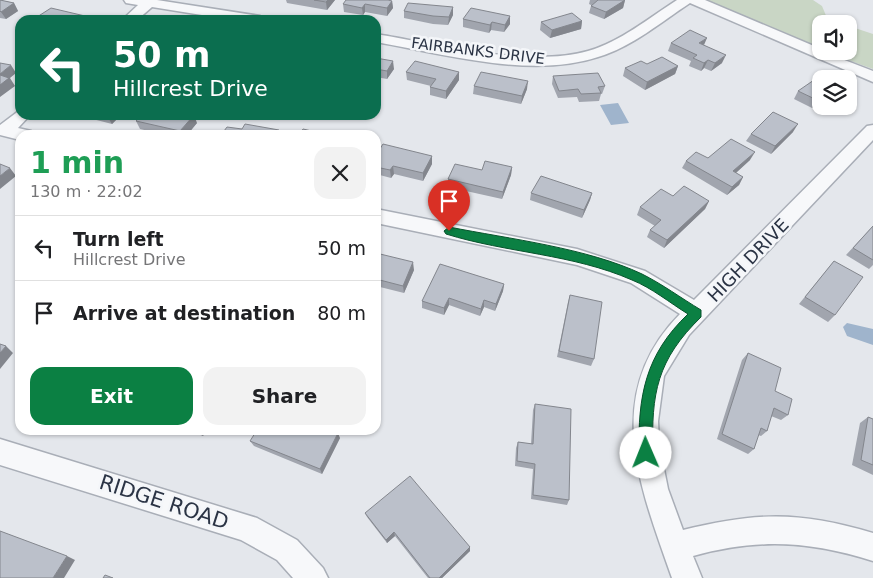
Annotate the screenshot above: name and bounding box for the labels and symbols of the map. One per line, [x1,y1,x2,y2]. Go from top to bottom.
street label: FAIRBANKS DRIVE [410,34,546,68]
pin [428,180,470,231]
street label: HIGH DRIVE [703,214,793,306]
position arrow [619,426,671,478]
street label: RIDGE ROAD [96,470,232,534]

